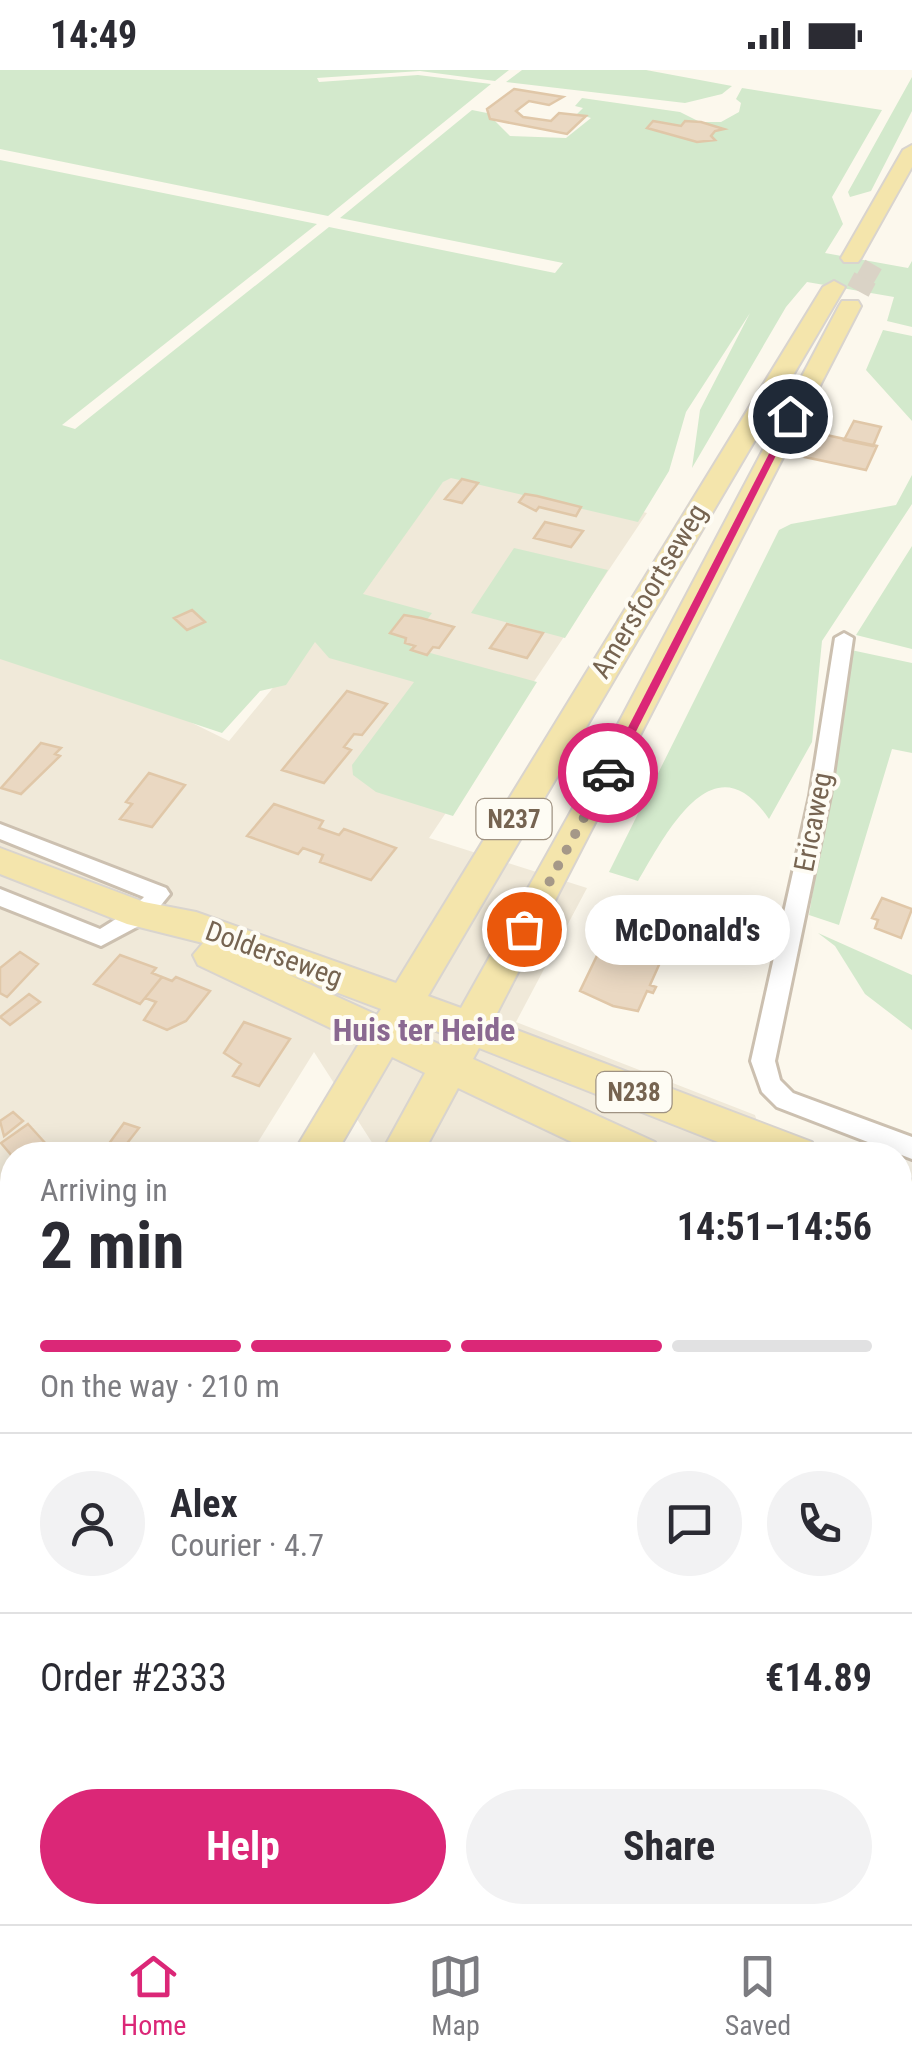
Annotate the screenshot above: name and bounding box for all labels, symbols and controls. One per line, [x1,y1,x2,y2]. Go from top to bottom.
text: 14:49 [50,13,137,57]
pin [748,374,833,459]
icon: home [763,389,818,444]
street label: Amersfoortseweg [584,498,714,684]
courier [558,723,658,823]
icon: car [581,746,636,801]
street label: Ericaweg [787,770,839,874]
road number: N237 [476,799,552,839]
pin [482,887,567,972]
callout: McDonald's [584,894,789,964]
icon: bag [497,902,552,957]
text: McDonald's [615,911,761,949]
street label: Dolderseweg [201,914,347,994]
district label: Huis ter Heide [333,1011,515,1049]
road number: N238 [596,1072,672,1112]
text: Arriving in [40,1171,168,1209]
text: 14:51–14:56 [677,1205,872,1249]
text: 2 min [40,1208,184,1284]
text: On the way · 210 m [40,1367,280,1405]
button: person [40,1471,145,1576]
button: chat [637,1471,742,1576]
button: phone [767,1471,872,1576]
text: Alex [170,1482,238,1526]
text: Courier · 4.7 [170,1526,324,1564]
text: Order #2333 [40,1656,227,1700]
text: €14.89 [765,1656,872,1700]
button: Help [40,1789,446,1904]
button: Share [466,1789,872,1904]
tab: Home [121,1949,186,2042]
tab: Map [428,1949,483,2042]
tab: Saved [725,1949,791,2042]

